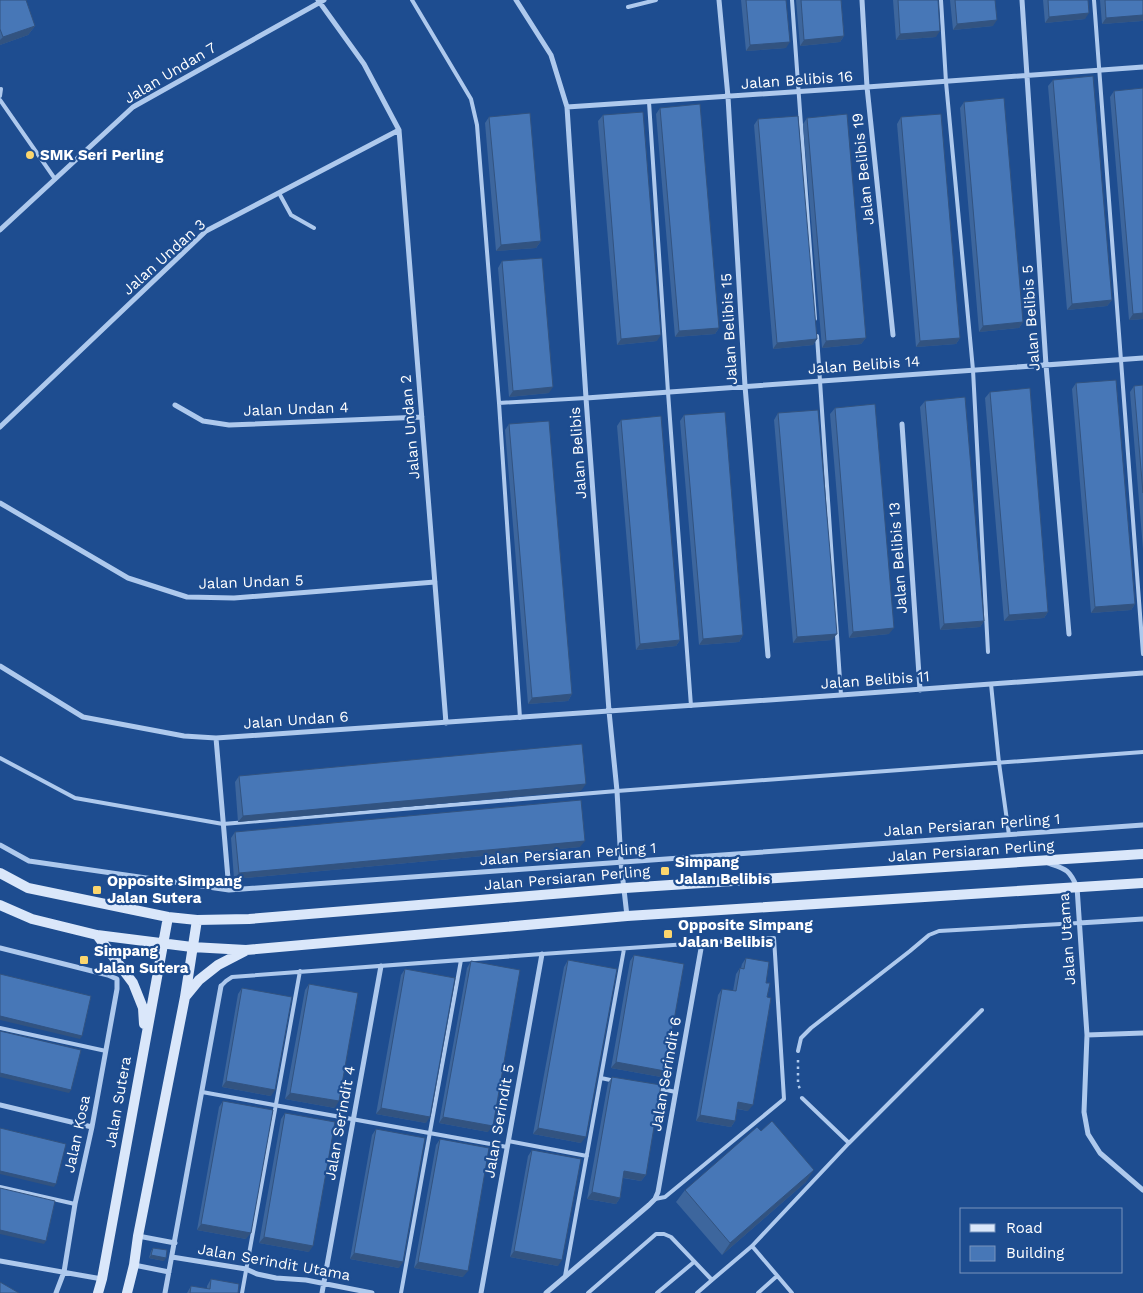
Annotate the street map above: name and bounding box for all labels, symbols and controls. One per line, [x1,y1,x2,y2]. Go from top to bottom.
street label: Jalan Undan 7 [121,38,219,108]
street label: Jalan Belibis 16 [740,67,854,93]
street label: Jalan Belibis 19 [848,112,878,226]
place label: SMK Seri Perling [40,146,164,164]
marker: SMK Seri Perling [24,149,36,161]
street label: Jalan Undan 3 [119,215,209,299]
street label: Jalan Belibis 5 [1018,264,1044,372]
street label: Jalan Belibis 15 [717,273,741,385]
street label: Jalan Belibis 14 [807,352,921,378]
street label: Jalan Undan 2 [396,374,424,480]
street label: Jalan Undan 4 [243,398,349,420]
street label: Jalan Belibis [566,406,590,500]
street label: Jalan Belibis 13 [885,502,911,614]
street label: Jalan Undan 5 [198,571,304,593]
street label: Jalan Belibis 11 [820,667,930,693]
street label: Jalan Undan 6 [243,707,349,733]
street label: Jalan Persiaran Perling 1 [883,810,1061,840]
street label: Jalan Persiaran Perling [887,836,1055,866]
street label: Jalan Persiaran Perling 1 [479,839,657,869]
place label: Simpang Jalan Belibis [675,853,770,888]
street label: Jalan Persiaran Perling [483,862,651,894]
marker: Simpang Jalan Belibis [659,865,671,877]
place label: Opposite Simpang Jalan Sutera [107,872,242,907]
marker: Opposite Simpang Jalan Sutera [91,884,103,896]
street label: Jalan Utama [1055,892,1079,986]
place label: Opposite Simpang Jalan Belibis [678,916,813,951]
marker: Opposite Simpang Jalan Belibis [662,928,674,940]
place label: Simpang Jalan Sutera [94,942,189,977]
marker: Simpang Jalan Sutera [78,954,90,966]
street label: Jalan Serindit 6 [647,1015,685,1133]
street label: Jalan Sutera [101,1054,135,1149]
street label: Jalan Serindit 5 [480,1063,518,1179]
street label: Jalan Serindit 4 [321,1064,359,1182]
street label: Jalan Kosa [60,1093,94,1174]
legend [960,1208,1123,1273]
text: Road [1006,1219,1043,1237]
street label: Jalan Serindit Utama [196,1240,352,1284]
text: Building [1006,1244,1064,1262]

